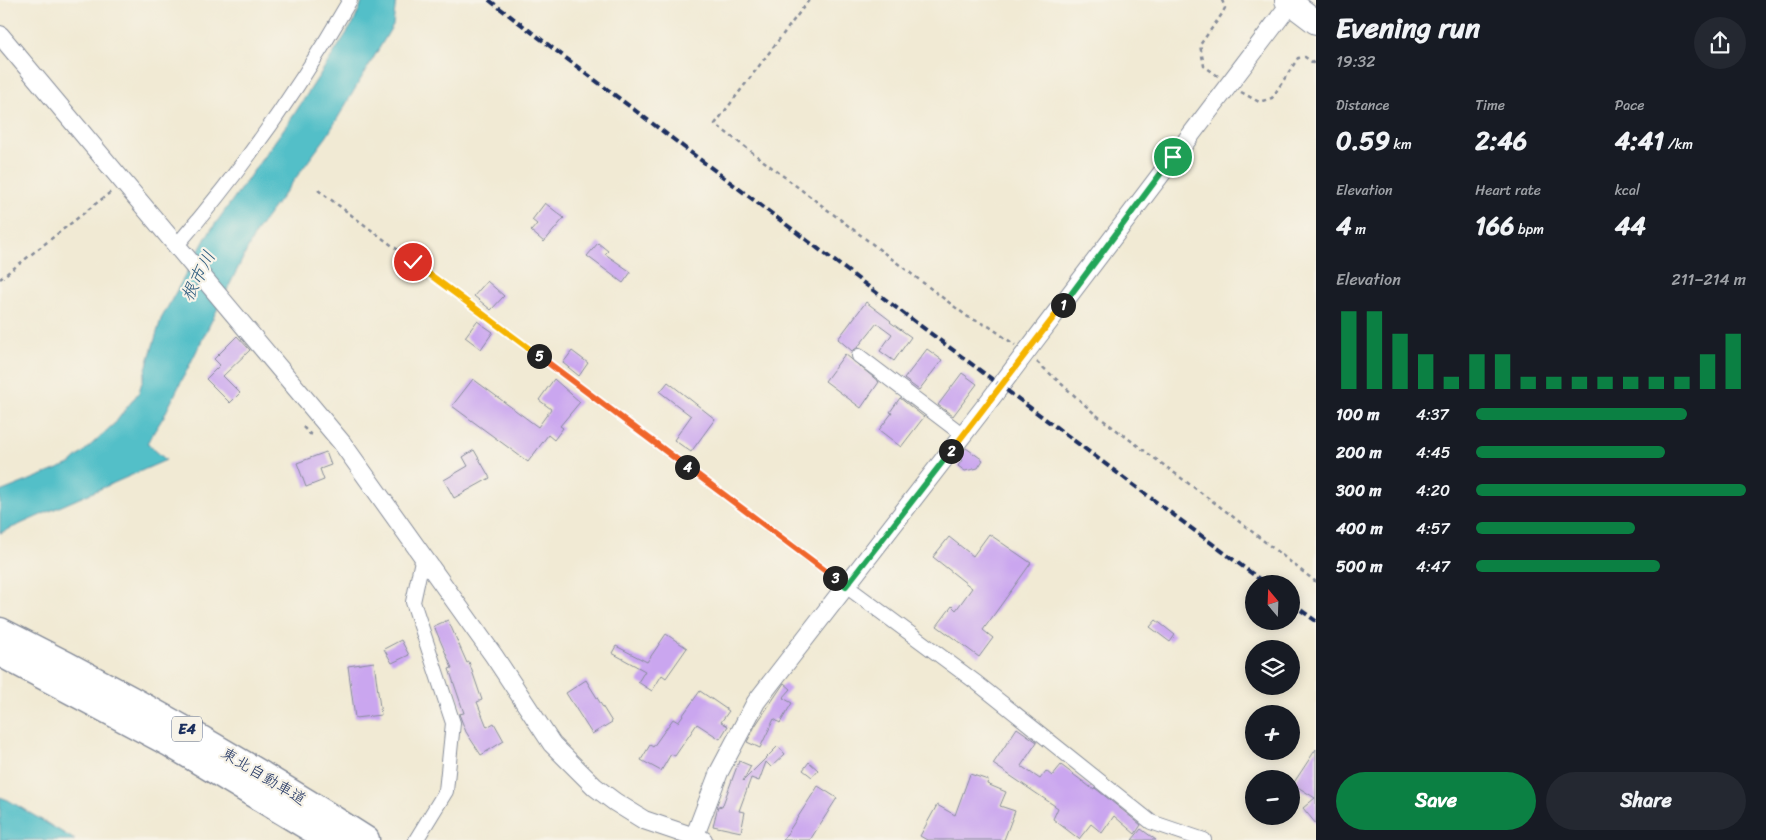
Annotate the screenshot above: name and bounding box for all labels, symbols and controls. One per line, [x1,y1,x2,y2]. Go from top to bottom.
text: Evening run [1336,3,1480,52]
button: share [1694,17,1746,69]
text: 19:32 [1336,47,1376,76]
text: Distance [1336,93,1389,118]
text: Time [1475,93,1505,118]
text: Pace [1615,93,1644,118]
text: 0.59 [1336,118,1390,163]
text: 2:46 [1475,118,1527,163]
text: 4:41 [1615,118,1664,163]
text: km [1390,132,1412,157]
text: /km [1664,132,1693,157]
pin [1152,136,1194,178]
icon: arrive [1159,143,1187,171]
text: Elevation [1336,178,1393,203]
text: Heart rate [1475,178,1541,203]
text: kcal [1615,178,1640,203]
text: 4 [1336,203,1352,248]
text: 166 [1475,203,1514,248]
text: 44 [1615,203,1646,248]
text: m [1352,217,1366,242]
text: bpm [1514,217,1544,242]
pin [392,241,434,283]
water label: 根市川 [171,245,225,307]
icon: check [399,248,427,276]
text: Elevation [1336,265,1401,294]
text: 211–214 m [1671,265,1746,294]
pin: 1 [1050,292,1076,318]
text: 1 [1060,293,1067,318]
pin: 5 [526,344,552,368]
text: 5 [535,344,544,369]
text: 100 m [1336,400,1380,429]
text: 4:37 [1416,400,1449,429]
pin: 2 [938,438,964,464]
text: 200 m [1336,438,1382,467]
text: 4:45 [1416,438,1451,467]
text: 2 [947,439,956,464]
pin: 4 [674,454,700,480]
text: 4 [683,455,692,480]
text: 300 m [1336,476,1381,505]
text: 4:20 [1416,476,1450,505]
text: 400 m [1336,514,1383,543]
text: 4:57 [1416,514,1450,543]
text: 500 m [1336,552,1382,581]
text: 4:47 [1416,552,1450,581]
pin: 3 [822,566,848,590]
text: 3 [832,566,839,591]
north arrow [1245,575,1300,630]
map controls [1245,575,1300,825]
button: layers [1245,640,1300,695]
button: + [1245,705,1300,760]
road number: E4 [172,716,202,742]
street label: 東北自動車道 [215,739,313,813]
button: − [1245,770,1300,825]
button: Save [1336,772,1536,830]
button: Share [1546,772,1746,830]

